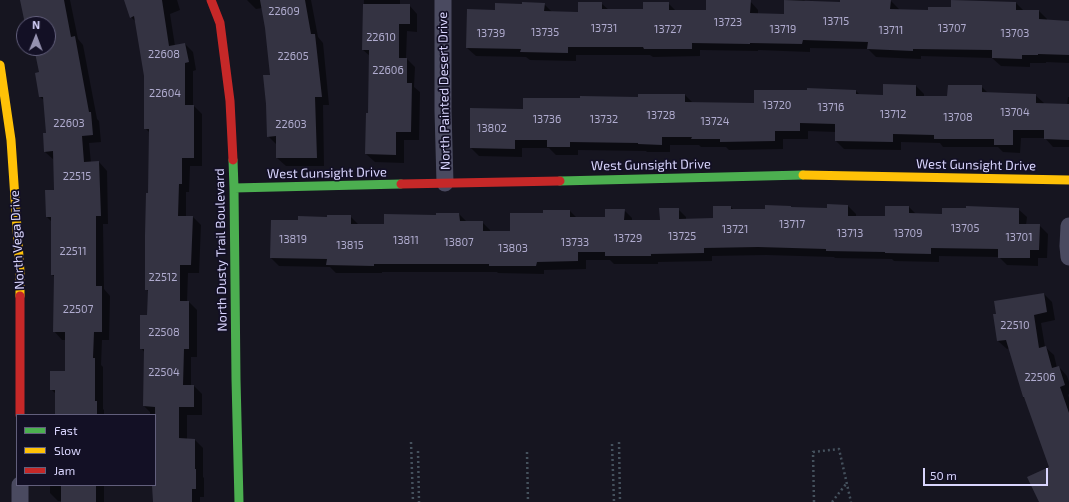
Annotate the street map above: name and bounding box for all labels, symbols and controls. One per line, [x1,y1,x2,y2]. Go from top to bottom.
house number: 22609 [268,4,300,18]
street label: North Painted Desert Drive [435,12,453,170]
house number: 13715 [823,14,849,28]
house number: 13723 [714,15,742,29]
north arrow [16,16,56,56]
text: N [32,18,40,31]
house number: 13731 [591,21,617,35]
house number: 13707 [938,21,966,35]
house number: 13727 [654,22,682,36]
house number: 13719 [770,22,796,36]
house number: 13711 [879,23,903,37]
house number: 13735 [531,25,559,39]
house number: 13739 [477,26,505,40]
house number: 13703 [1001,26,1029,40]
house number: 22610 [366,30,396,44]
house number: 22608 [148,47,180,61]
house number: 22605 [277,49,309,63]
house number: 22606 [372,63,404,77]
house number: 22604 [149,86,181,100]
house number: 13720 [763,98,791,112]
house number: 13716 [818,100,844,114]
house number: 13704 [1000,105,1030,119]
house number: 13712 [880,107,906,121]
house number: 13728 [647,108,675,122]
house number: 13708 [943,110,973,124]
house number: 13736 [533,112,561,126]
house number: 13732 [590,112,618,126]
house number: 13724 [700,114,730,128]
house number: 22603 [53,116,85,130]
house number: 22603 [275,117,307,131]
house number: 13802 [477,121,507,135]
street label: West Gunsight Drive [591,156,711,174]
street label: West Gunsight Drive [916,156,1036,174]
street label: West Gunsight Drive [267,164,387,182]
street label: North Dusty Trail Boulevard [212,168,230,332]
house number: 22515 [63,169,91,183]
street label: North Vega Drive [7,190,27,290]
house number: 13717 [779,217,805,231]
house number: 13705 [951,221,979,235]
house number: 13721 [722,222,748,236]
house number: 13713 [837,226,863,240]
house number: 13709 [893,226,923,240]
house number: 13725 [668,229,696,243]
house number: 13701 [1005,230,1033,244]
house number: 13729 [614,231,642,245]
house number: 13819 [279,232,307,246]
house number: 13811 [393,233,419,247]
house number: 13807 [444,235,474,249]
house number: 13733 [561,235,589,249]
house number: 13815 [336,238,364,252]
house number: 13803 [498,241,528,255]
house number: 22511 [59,244,87,258]
house number: 22512 [149,270,177,284]
house number: 22507 [63,302,93,316]
house number: 22510 [1000,318,1030,332]
house number: 22508 [148,325,180,339]
house number: 22504 [148,365,180,379]
house number: 22506 [1024,370,1056,384]
legend [16,414,156,486]
text: Fast [54,423,77,437]
text: Slow [54,443,81,457]
scale bar [925,460,1050,486]
text: Jam [54,463,75,477]
text: 50 m [930,468,957,482]

